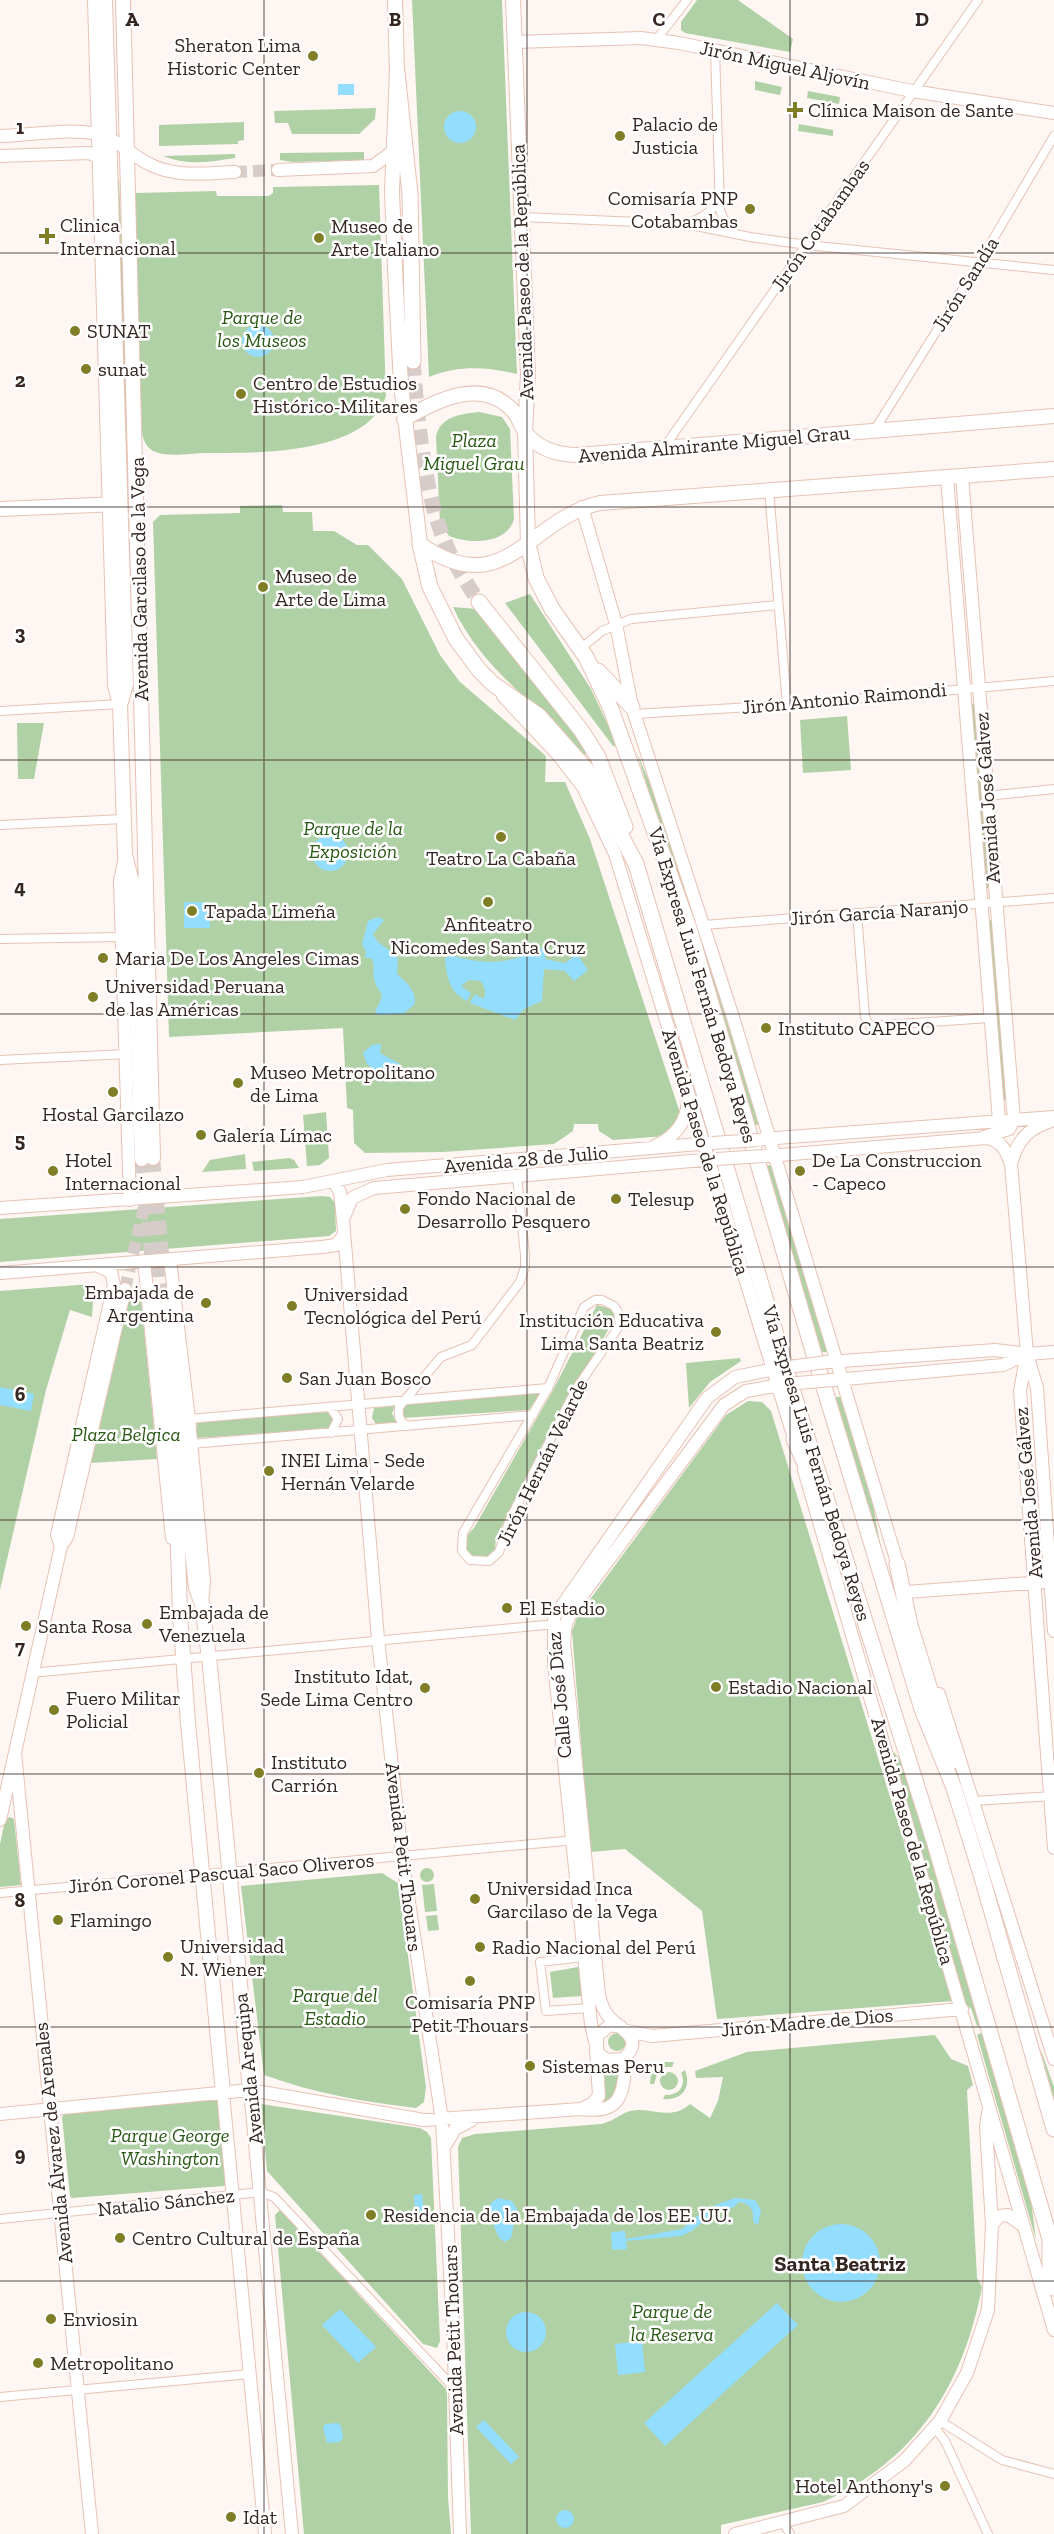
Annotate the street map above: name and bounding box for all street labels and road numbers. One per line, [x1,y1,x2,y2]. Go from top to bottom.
street label: Jirón Miguel Aljovín [698,35,873,95]
street label: Avenida Paseo de la República [506,143,538,400]
street label: Jirón Cotabambas [765,154,875,296]
street label: Jirón Sandía [926,232,1004,336]
street label: Avenida Almirante Miguel Grau [577,420,851,468]
street label: Avenida Garcilaso de la Vega [125,456,153,701]
street label: Jirón Antonio Raimondi [741,677,948,719]
street label: Avenida José Gálvez [969,711,1005,885]
street label: Vía Expresa Luis Fernán Bedoya Reyes [643,823,763,1146]
street label: Jirón García Naranjo [789,894,969,930]
street label: Avenida Paseo de la República [657,1026,755,1278]
street label: Avenida 28 de Julio [443,1140,609,1178]
street label: Vía Expresa Luis Fernán Bedoya Reyes [757,1301,877,1624]
street label: Jirón Hernán Velarde [491,1375,593,1549]
street label: Avenida José Gálvez [1009,1406,1047,1580]
street label: Calle José Díaz [542,1631,576,1759]
street label: Avenida Paseo de la República [866,1715,960,1968]
street label: Avenida Petit Thouars [380,1761,428,1953]
street label: Jirón Coronel Pascual Saco Oliveros [67,1848,375,1898]
street label: Avenida Arequipa [228,1992,268,2146]
street label: Jirón Madre de Dios [720,2003,894,2041]
street label: Avenida Álvarez de Arenales [28,2021,78,2265]
street label: Natalio Sánchez [96,2183,236,2221]
street label: Avenida Petit Thouars [438,2244,468,2436]

